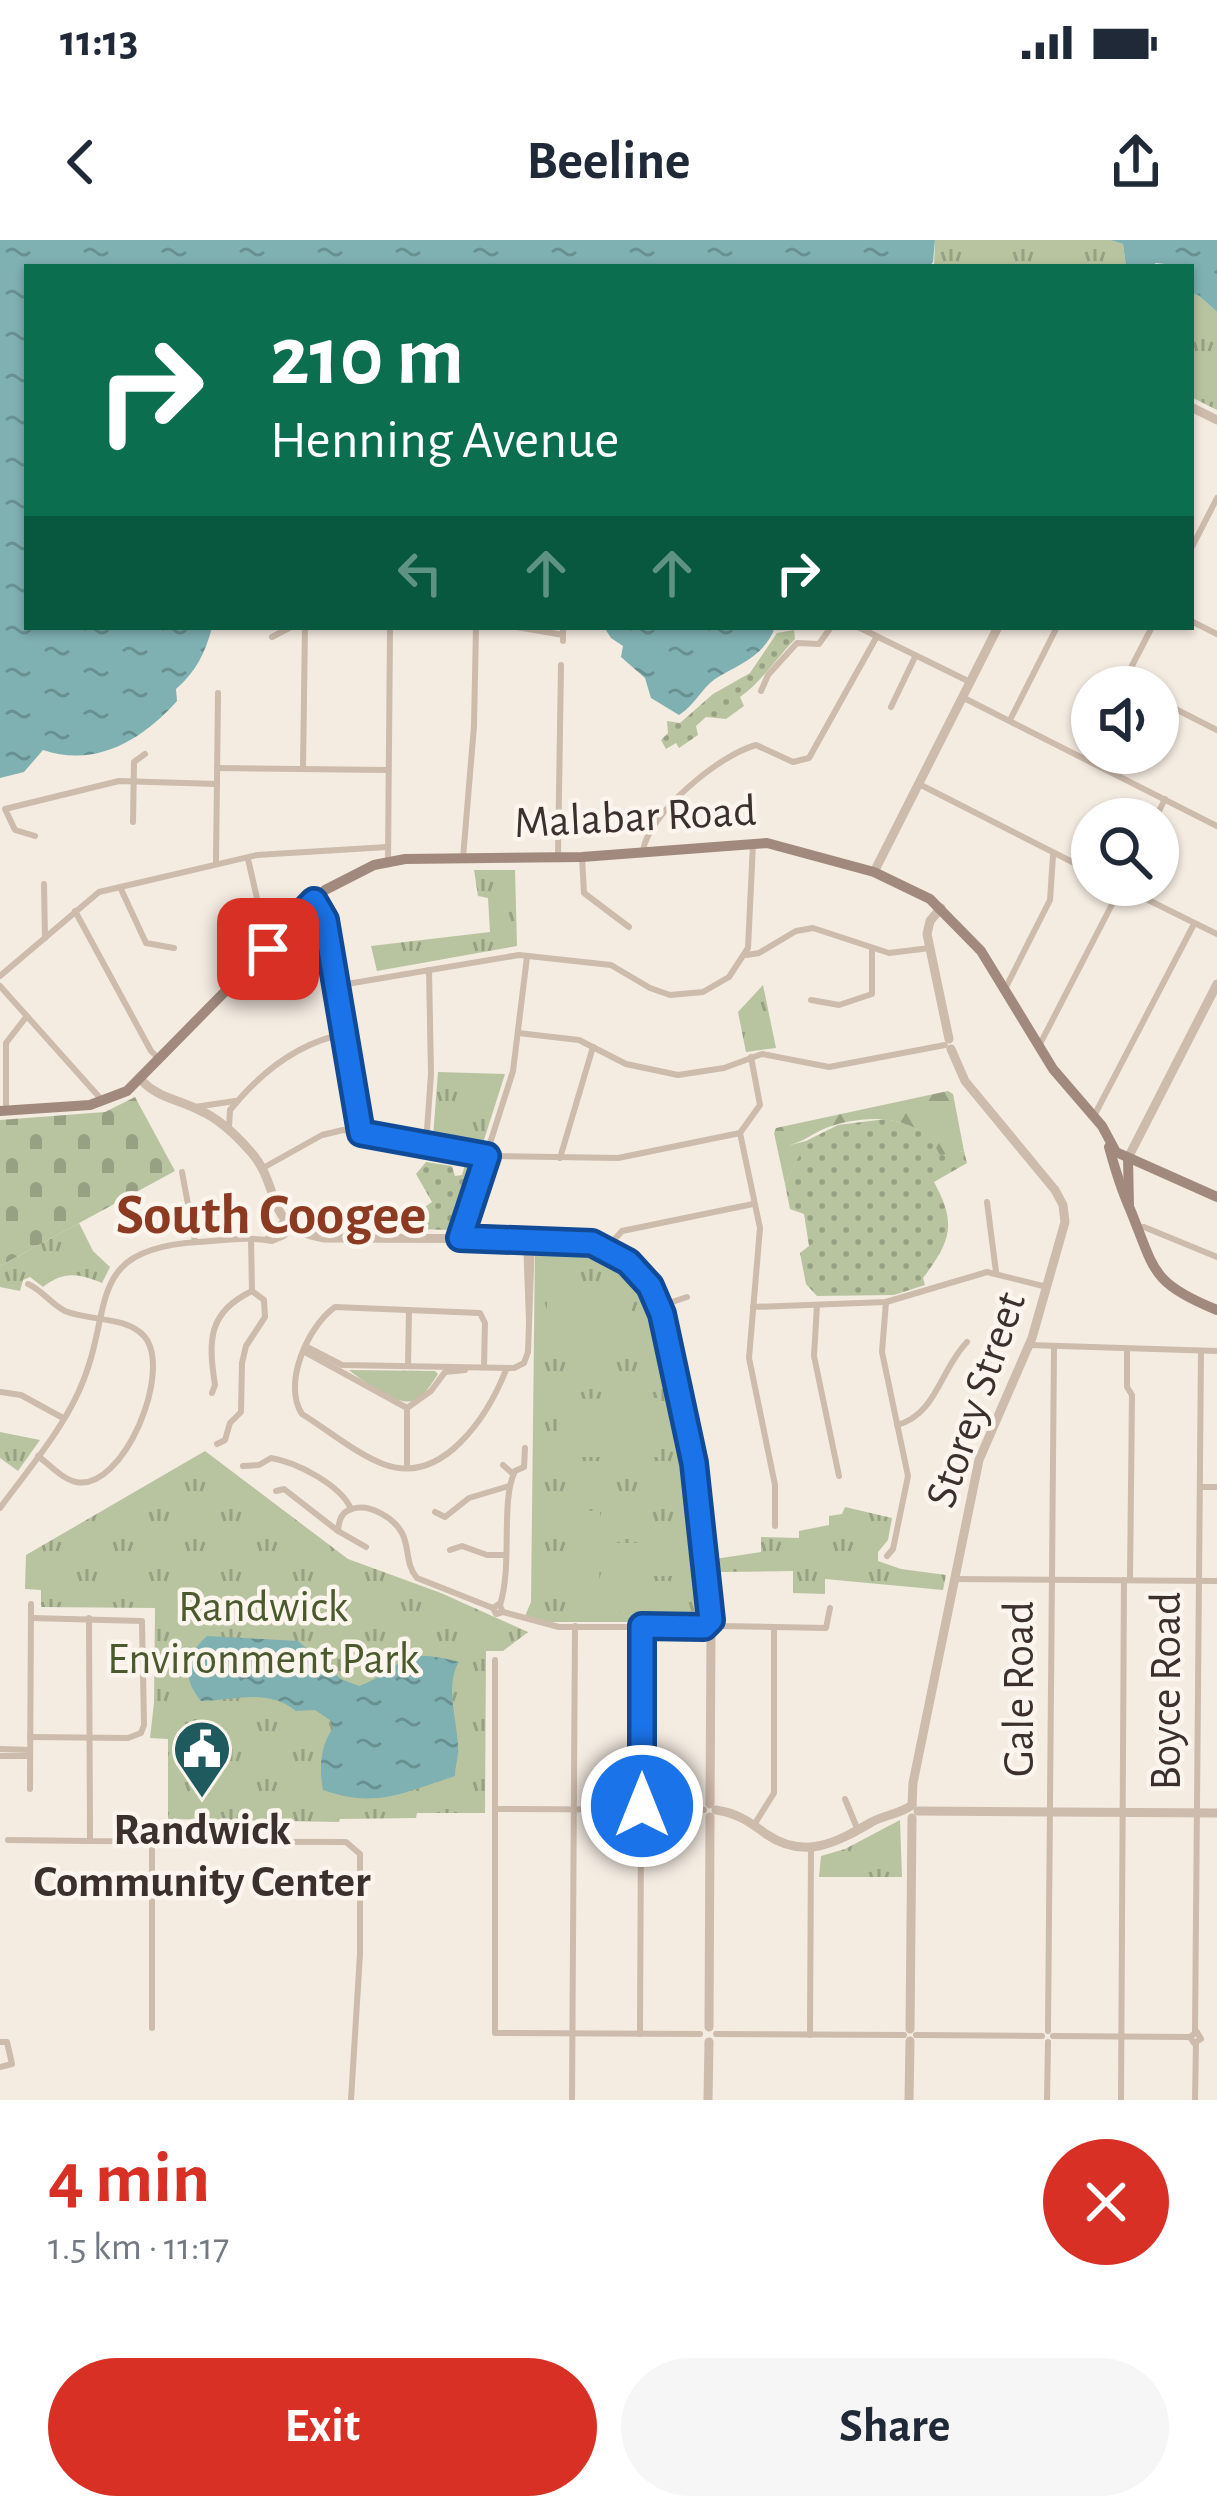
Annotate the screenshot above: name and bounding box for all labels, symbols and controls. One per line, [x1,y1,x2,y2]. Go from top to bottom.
text: 11:13 [60,19,138,64]
icon: back [48,129,114,195]
icon: share [1103,129,1169,195]
text: Beeline [526,135,691,189]
icon: right [72,312,228,468]
text: 210 m [270,316,464,400]
text: Henning Avenue [270,414,620,468]
icon: left [387,540,453,606]
icon: ahead [513,540,579,606]
icon: ahead [639,540,705,606]
icon: right [765,540,831,606]
map controls [1071,666,1179,906]
button: sound [1071,666,1179,774]
street label: Malabar Road [513,789,757,846]
button: search [1071,798,1179,906]
pin [217,898,319,1000]
icon: arrive [235,916,301,982]
district label: South Coogee [116,1187,426,1245]
street label: Storey Street [919,1286,1034,1513]
park label: Randwick Environment Park [107,1585,419,1682]
street label: Boyce Road [1144,1592,1189,1790]
street label: Gale Road [997,1601,1042,1777]
public building icon: Randwick Community Center [171,1718,233,1800]
position arrow [579,1743,705,1869]
place label: Randwick Community Center [33,1808,371,1905]
button: close [1043,2139,1169,2265]
text: 4 min [48,2143,210,2215]
text: 1.5 km · 11:17 [48,2228,229,2267]
button: Exit [48,2358,597,2496]
button: Share [621,2358,1169,2496]

